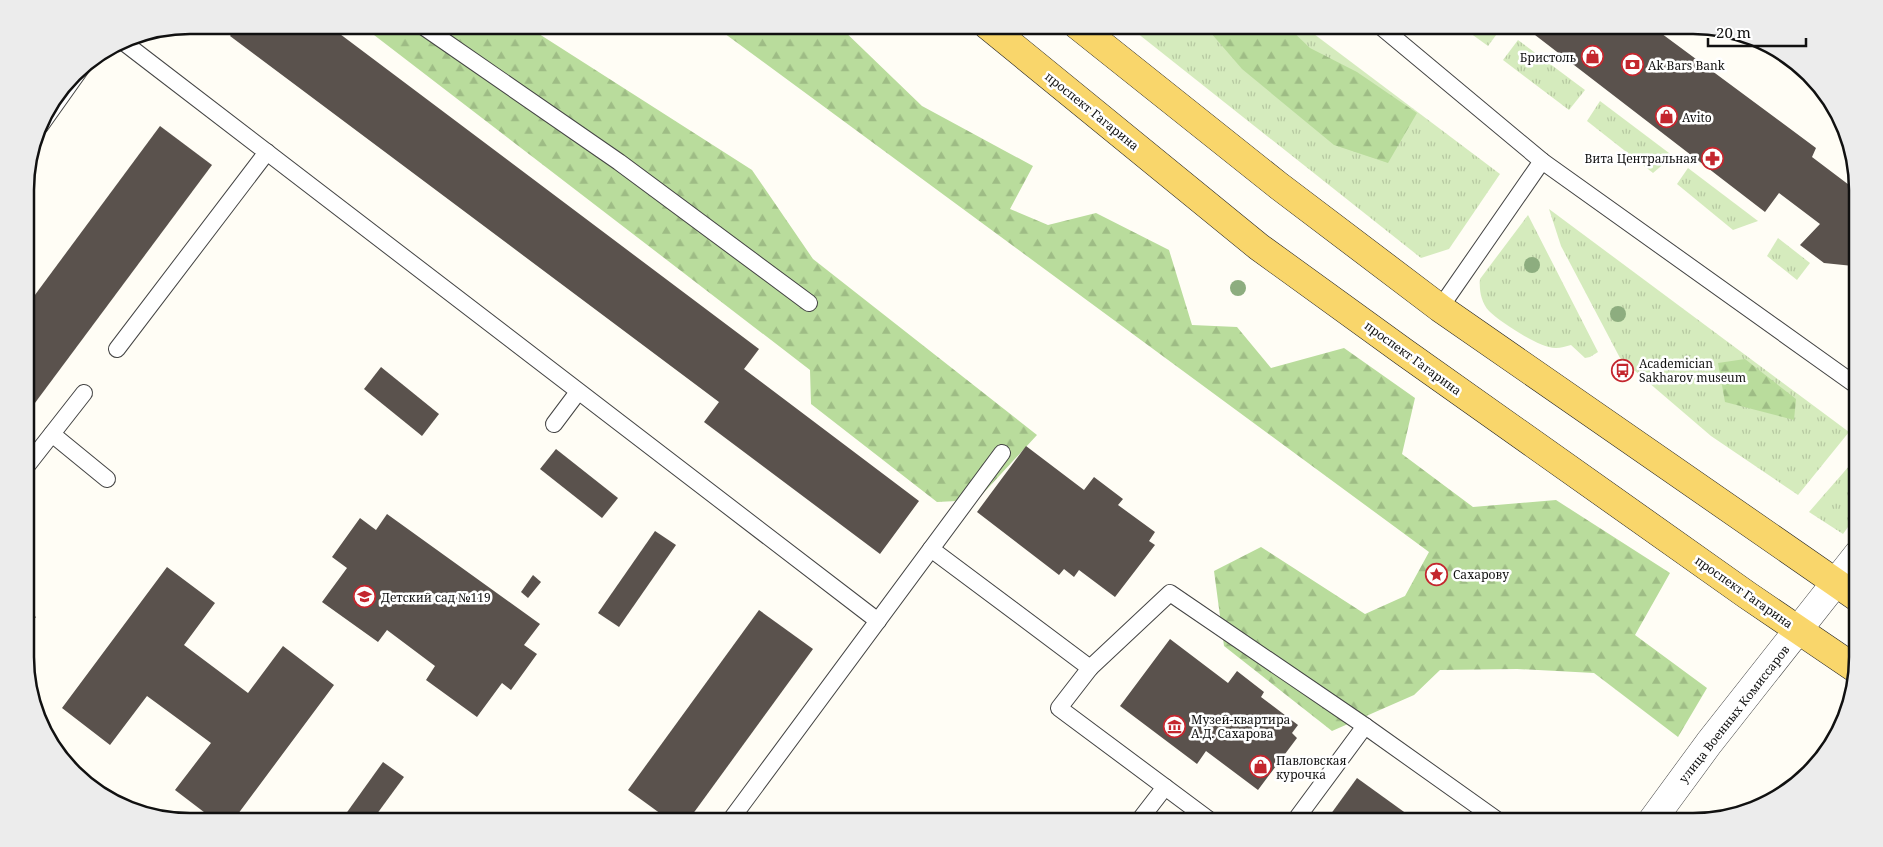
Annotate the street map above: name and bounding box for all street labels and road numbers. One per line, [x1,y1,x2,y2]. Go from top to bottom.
street label: проспект Гагарина [1042,68,1143,154]
street label: проспект Гагарина [1361,317,1465,399]
street label: проспект Гагарина [1692,552,1797,632]
street label: улица Военных Комиссаров [1675,641,1793,786]

